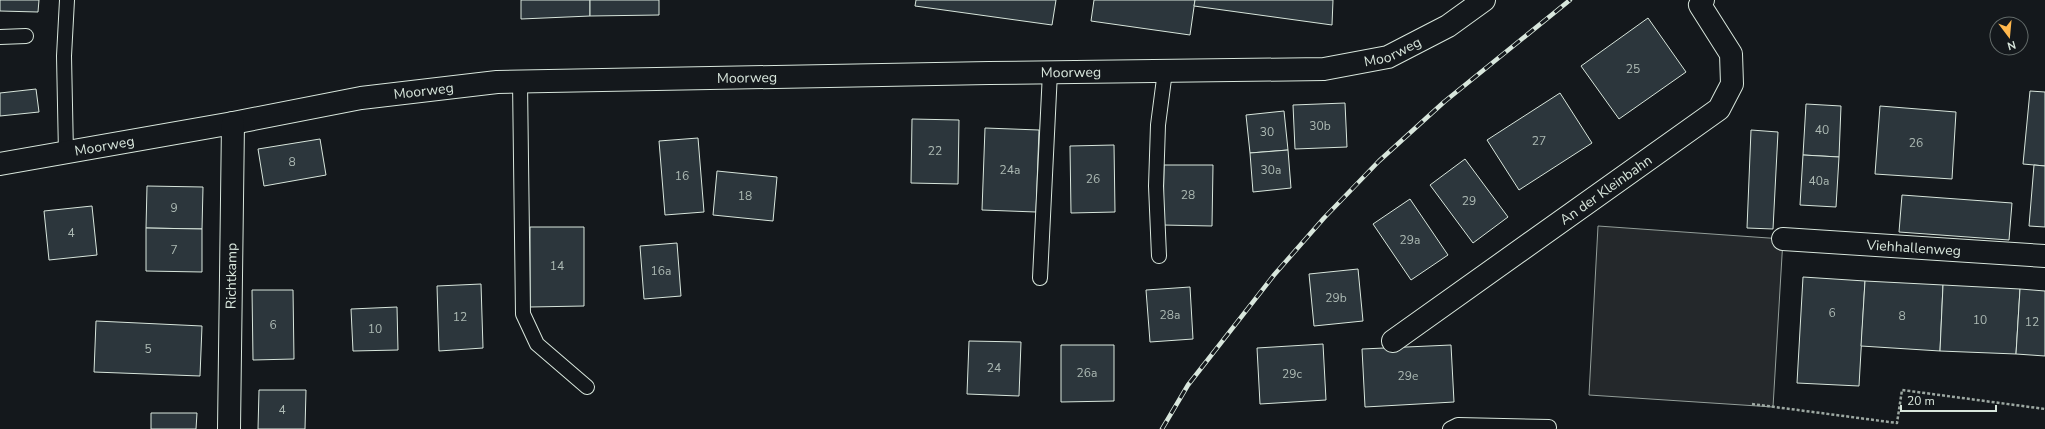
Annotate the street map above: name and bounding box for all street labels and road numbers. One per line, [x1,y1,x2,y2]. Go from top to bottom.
street label: Moorweg [1362,32,1424,71]
street label: Moorweg [1041,62,1101,82]
street label: Moorweg [717,67,777,87]
street label: Moorweg [392,78,455,104]
street label: Moorweg [73,131,136,160]
street label: An der Kleinbahn [1556,150,1656,229]
street label: Viehhallenweg [1865,235,1962,260]
street label: Richtkamp [221,243,241,309]

